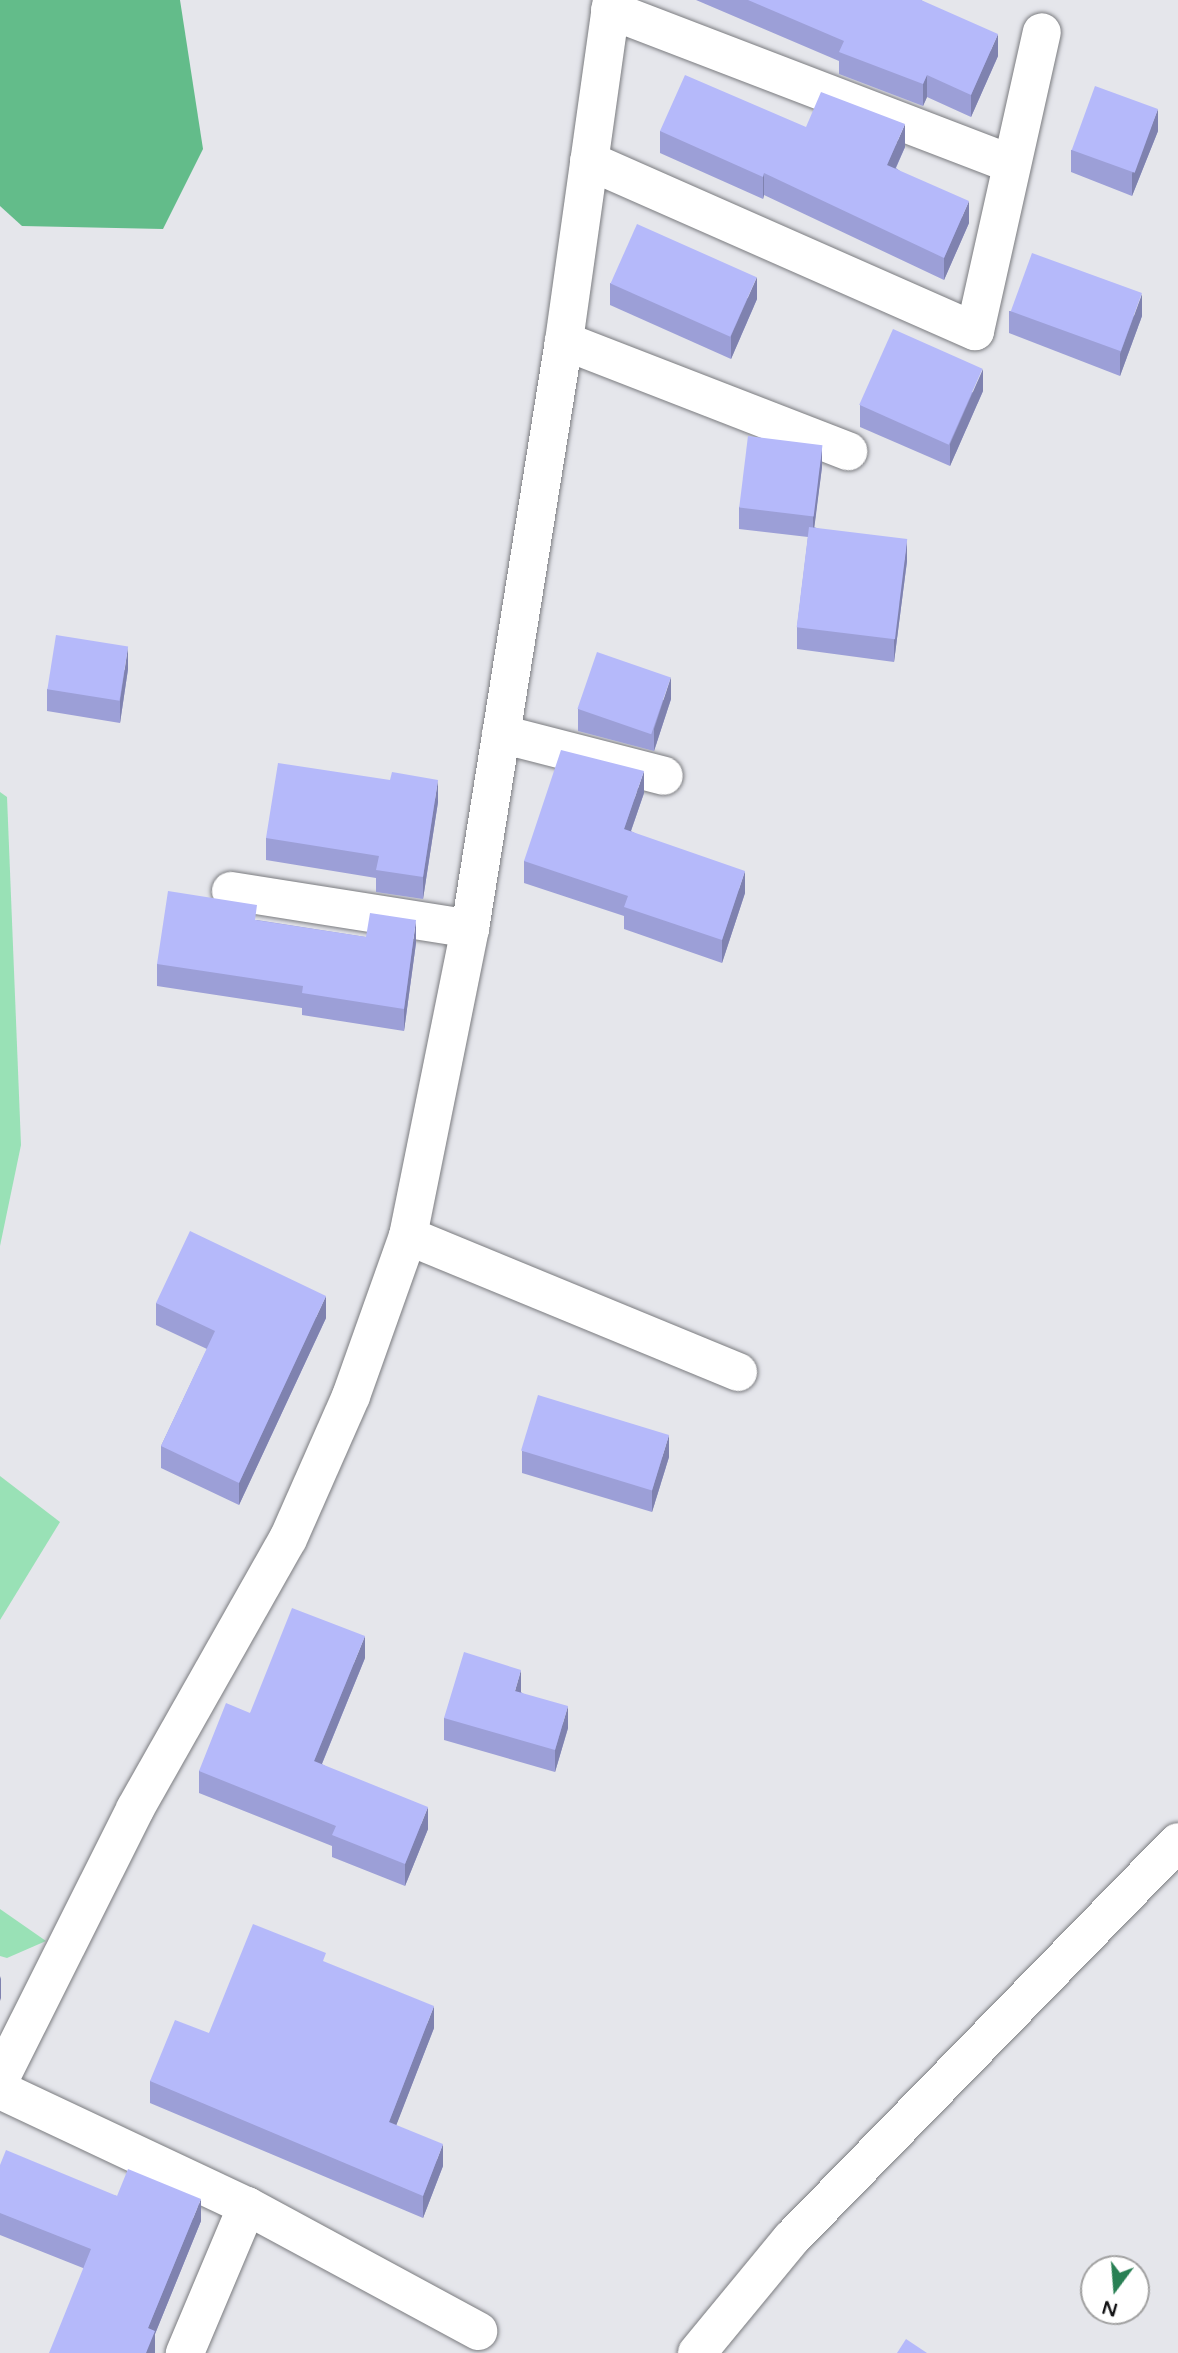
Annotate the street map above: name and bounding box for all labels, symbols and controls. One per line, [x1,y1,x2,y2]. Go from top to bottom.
north arrow [1080,2255,1150,2325]
text: N [1099,2296,1120,2321]

